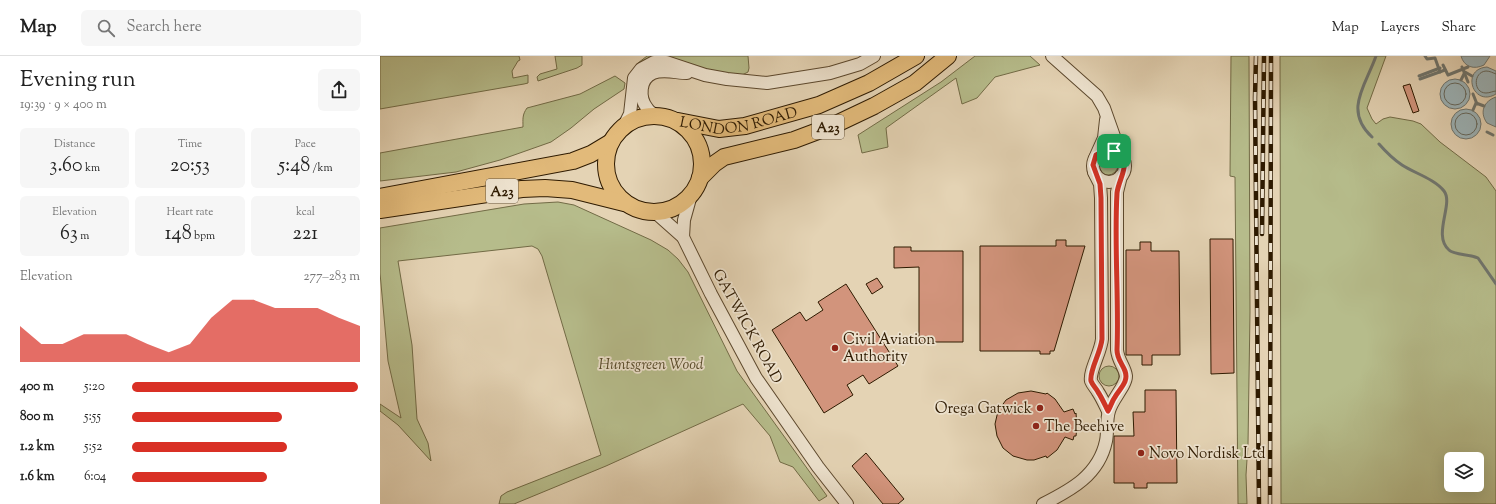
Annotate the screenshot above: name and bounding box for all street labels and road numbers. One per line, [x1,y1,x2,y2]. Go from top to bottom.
street label: LONDON ROAD [678,103,800,142]
road number: A23 [812,115,844,139]
road number: A23 [486,179,518,203]
street label: GATWICK ROAD [707,266,787,388]

